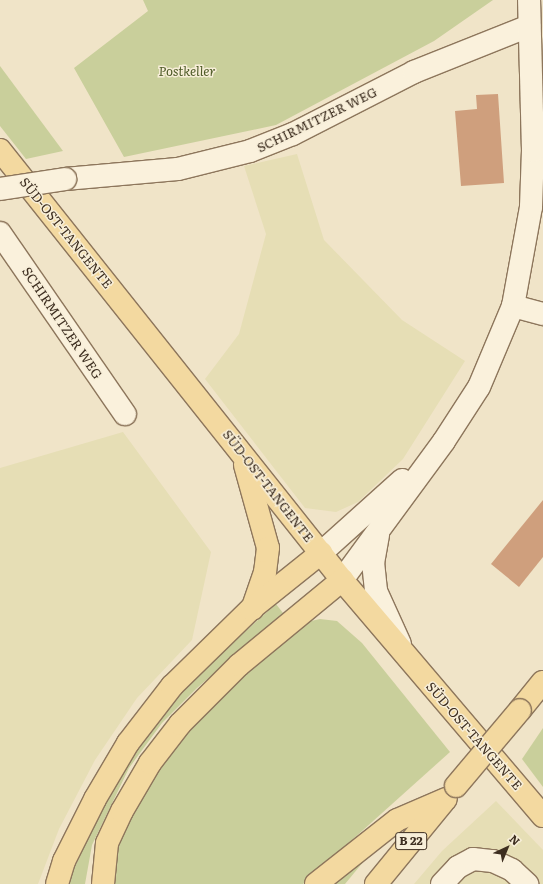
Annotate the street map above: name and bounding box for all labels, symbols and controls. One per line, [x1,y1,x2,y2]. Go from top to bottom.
park label: Postkeller [158,63,216,79]
street label: SCHIRMITZER WEG [255,84,379,156]
street label: SÜD-OST-TANGENTE [17,174,115,292]
street label: SCHIRMITZER WEG [19,264,105,382]
street label: SÜD-OST-TANGENTE [219,427,317,545]
street label: SÜD-OST-TANGENTE [423,679,525,793]
north arrow [487,828,527,868]
text: N [506,830,524,848]
road number: B 22 [395,831,427,851]

